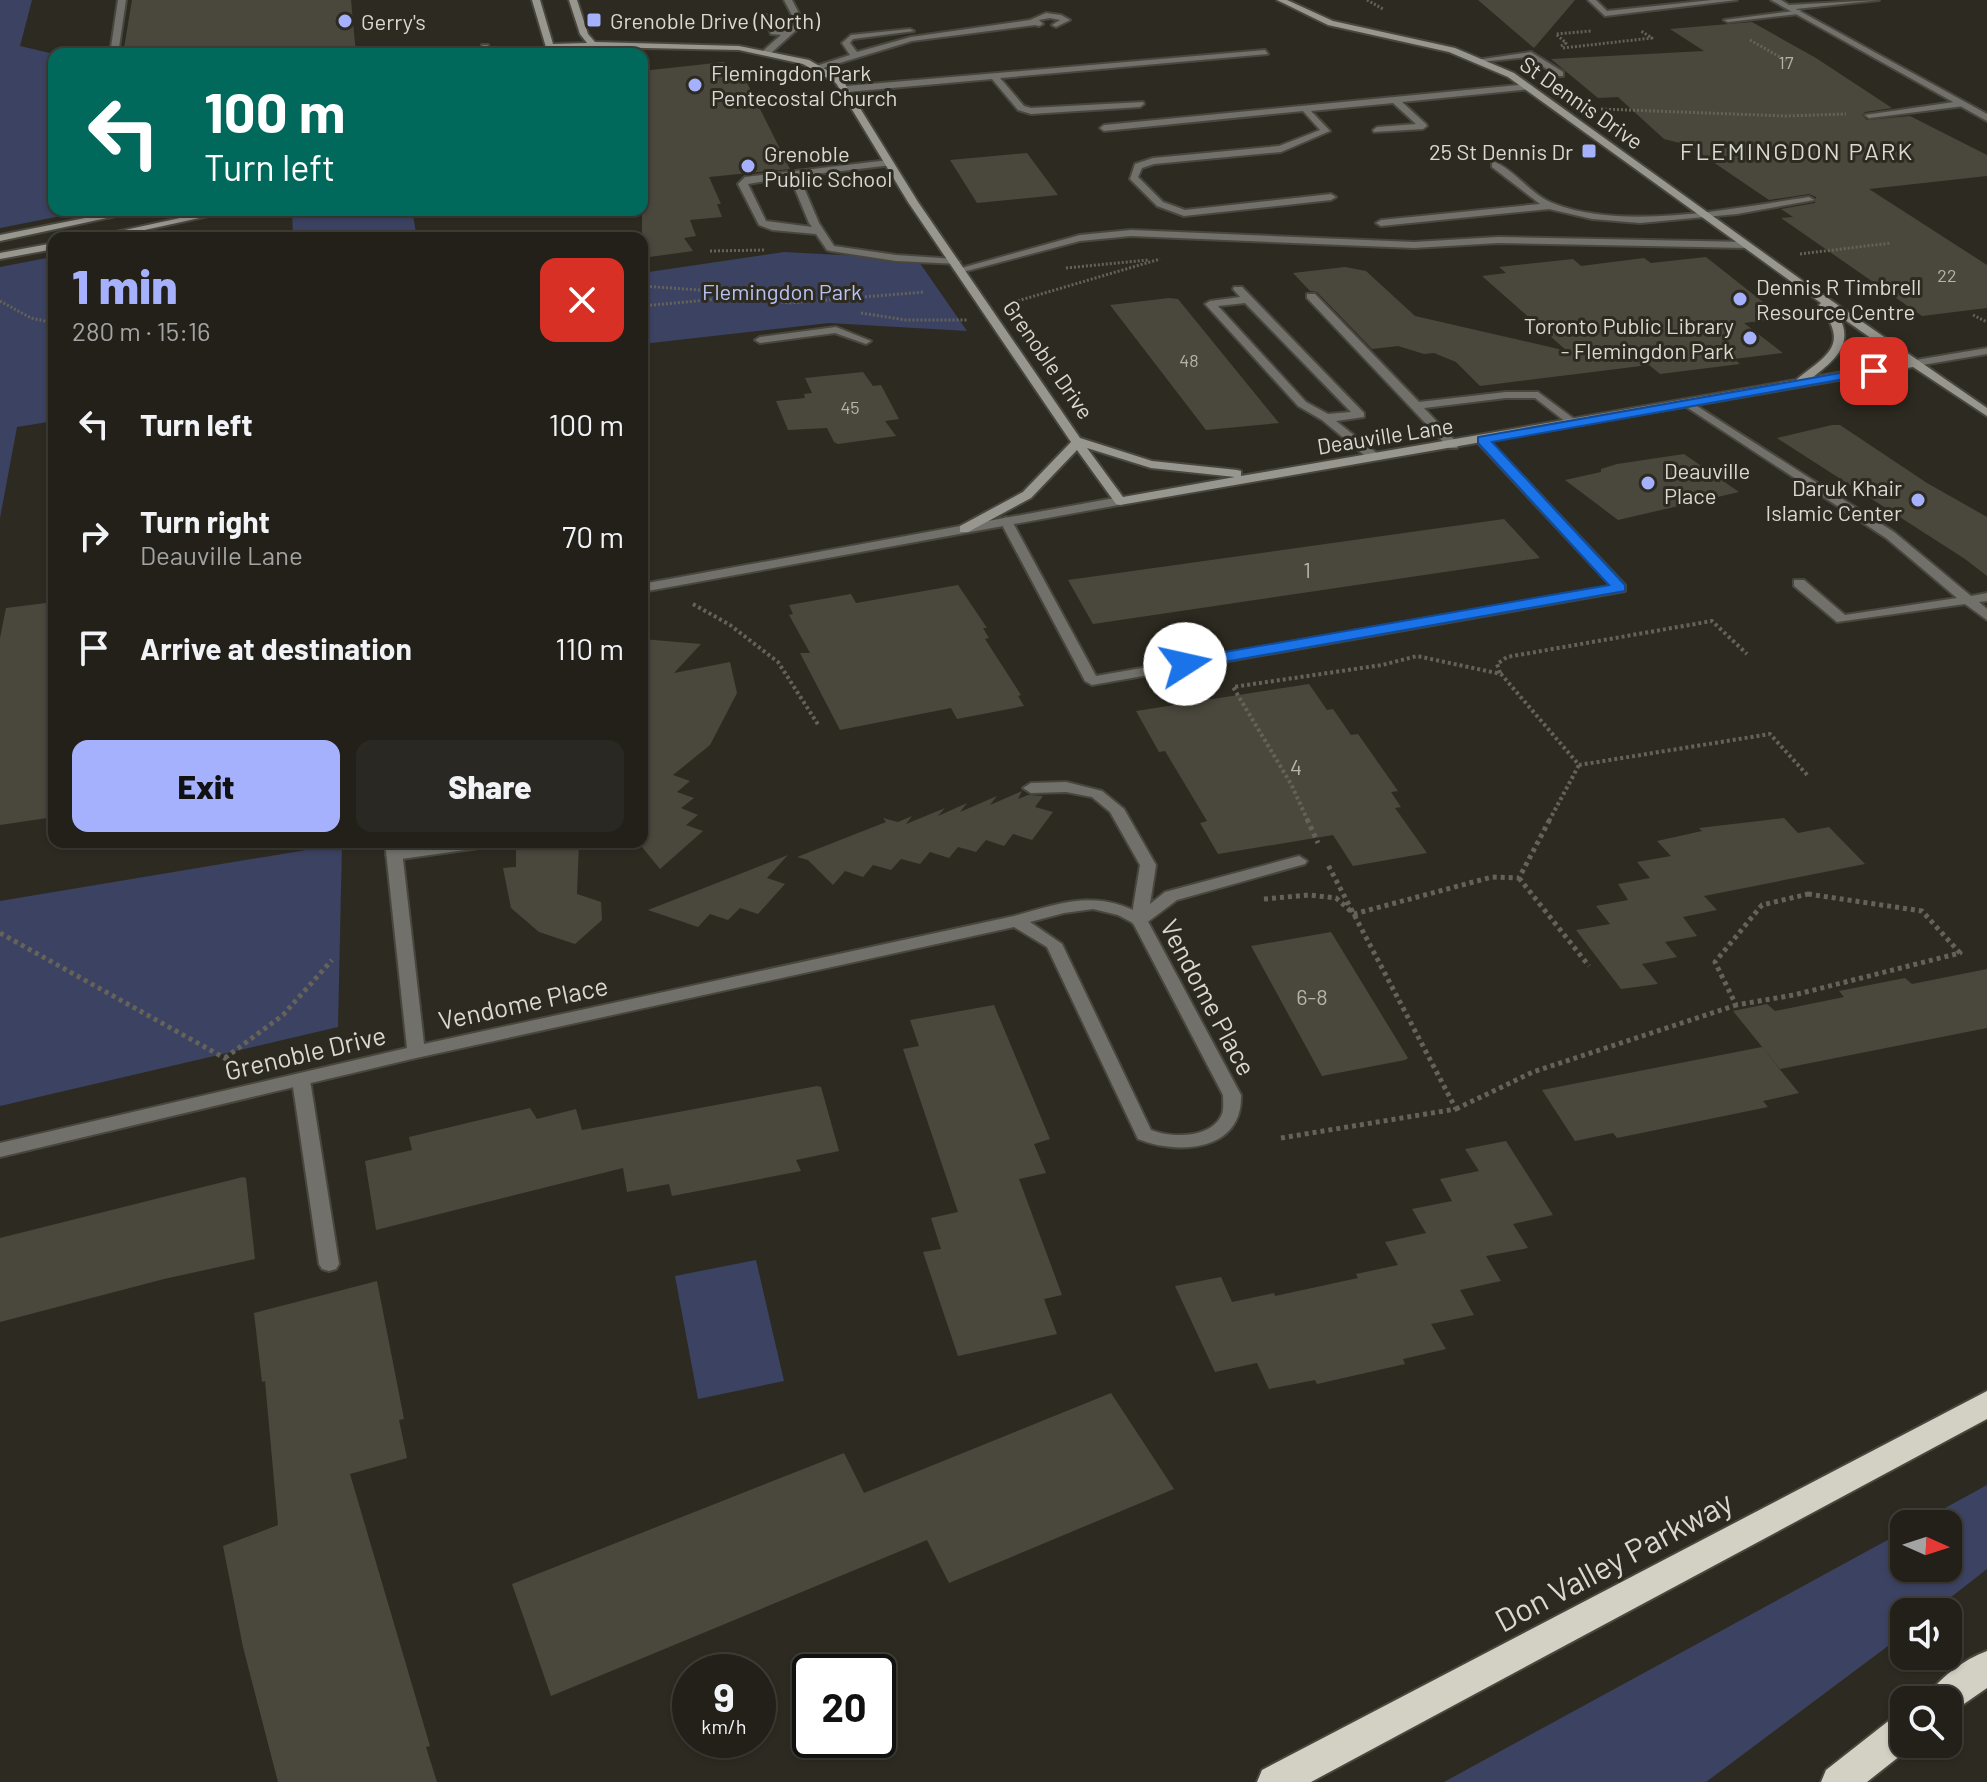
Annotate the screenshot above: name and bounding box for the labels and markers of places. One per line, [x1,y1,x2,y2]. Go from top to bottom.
place label: Grenoble Drive (North) [610,7,820,33]
place label: Gerry's [361,8,426,34]
marker: Grenoble Drive (North) [585,11,603,29]
marker: Gerry's [336,12,354,30]
place label: Flemingdon Park Pentecostal Church [711,59,897,110]
marker: Flemingdon Park Pentecostal Church [686,76,704,94]
place label: 25 St Dennis Dr [1429,138,1573,164]
place label: Grenoble Public School [764,140,892,191]
marker: 25 St Dennis Dr [1580,142,1598,160]
marker: Grenoble Public School [739,157,757,175]
place label: Dennis R Timbrell Resource Centre [1756,273,1921,324]
marker: Dennis R Timbrell Resource Centre [1731,290,1749,308]
place label: Toronto Public Library - Flemingdon Park [1524,312,1734,363]
marker: Toronto Public Library - Flemingdon Park [1741,329,1759,347]
pin [1840,337,1908,405]
place label: Deauville Place [1664,457,1750,508]
marker: Deauville Place [1639,474,1657,492]
place label: Daruk Khair Islamic Center [1765,474,1902,525]
marker: Daruk Khair Islamic Center [1909,491,1927,509]

